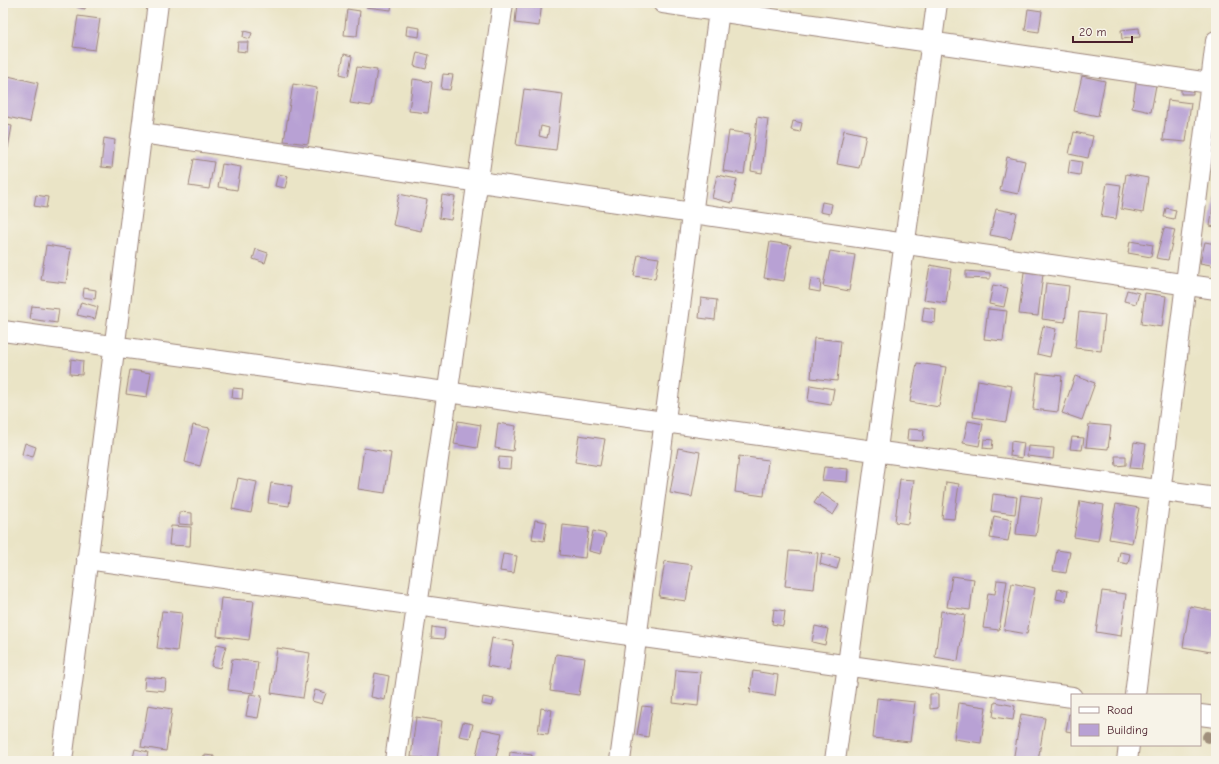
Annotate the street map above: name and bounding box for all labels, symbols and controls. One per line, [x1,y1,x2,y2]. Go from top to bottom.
scale bar [1073,18,1132,44]
text: 20 m [1079,25,1107,39]
legend [1071,694,1201,746]
text: Road [1107,703,1133,717]
text: Building [1107,723,1148,737]

